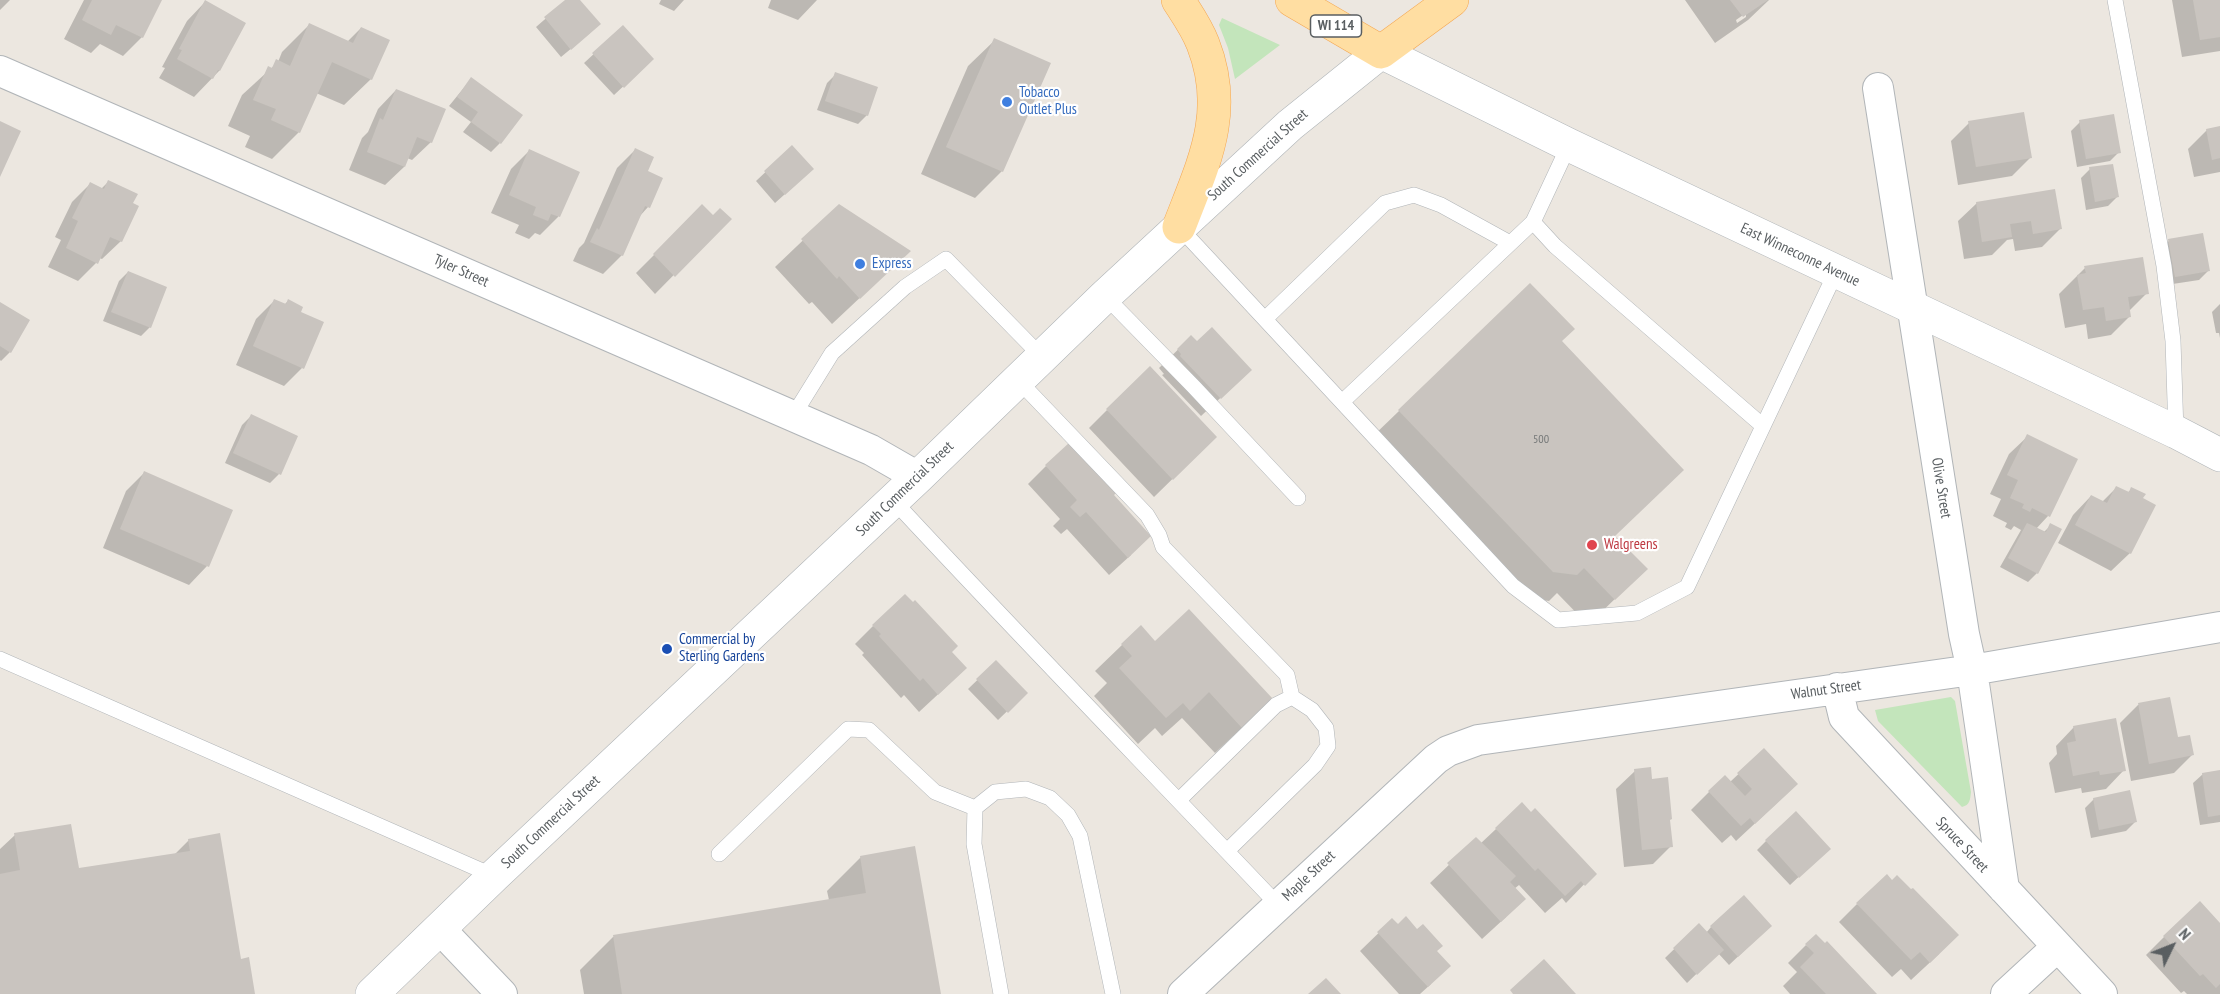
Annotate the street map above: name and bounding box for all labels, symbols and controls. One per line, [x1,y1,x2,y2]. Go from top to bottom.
road number: WI 114 [1310,15,1362,37]
place label: Tobacco Outlet Plus [1019,84,1077,119]
marker: Tobacco Outlet Plus [1000,95,1014,109]
street label: South Commercial Street [1204,105,1312,205]
street label: East Winneconne Avenue [1738,219,1862,291]
street label: Tyler Street [430,251,492,291]
place label: Express [872,255,912,273]
marker: Express [853,257,867,271]
house number: 500 [1533,433,1549,447]
street label: South Commercial Street [853,438,957,540]
street label: Olive Street [1927,456,1955,520]
place label: Walgreens [1604,536,1658,554]
marker: Walgreens [1585,538,1599,552]
place label: Commercial by Sterling Gardens [679,631,765,666]
marker: Commercial by Sterling Gardens [660,642,674,656]
street label: Walnut Street [1790,676,1862,704]
street label: South Commercial Street [498,772,604,872]
street label: Spruce Street [1932,814,1992,876]
street label: Maple Street [1279,847,1339,905]
north arrow [2142,916,2202,976]
text: N [2175,924,2195,944]

